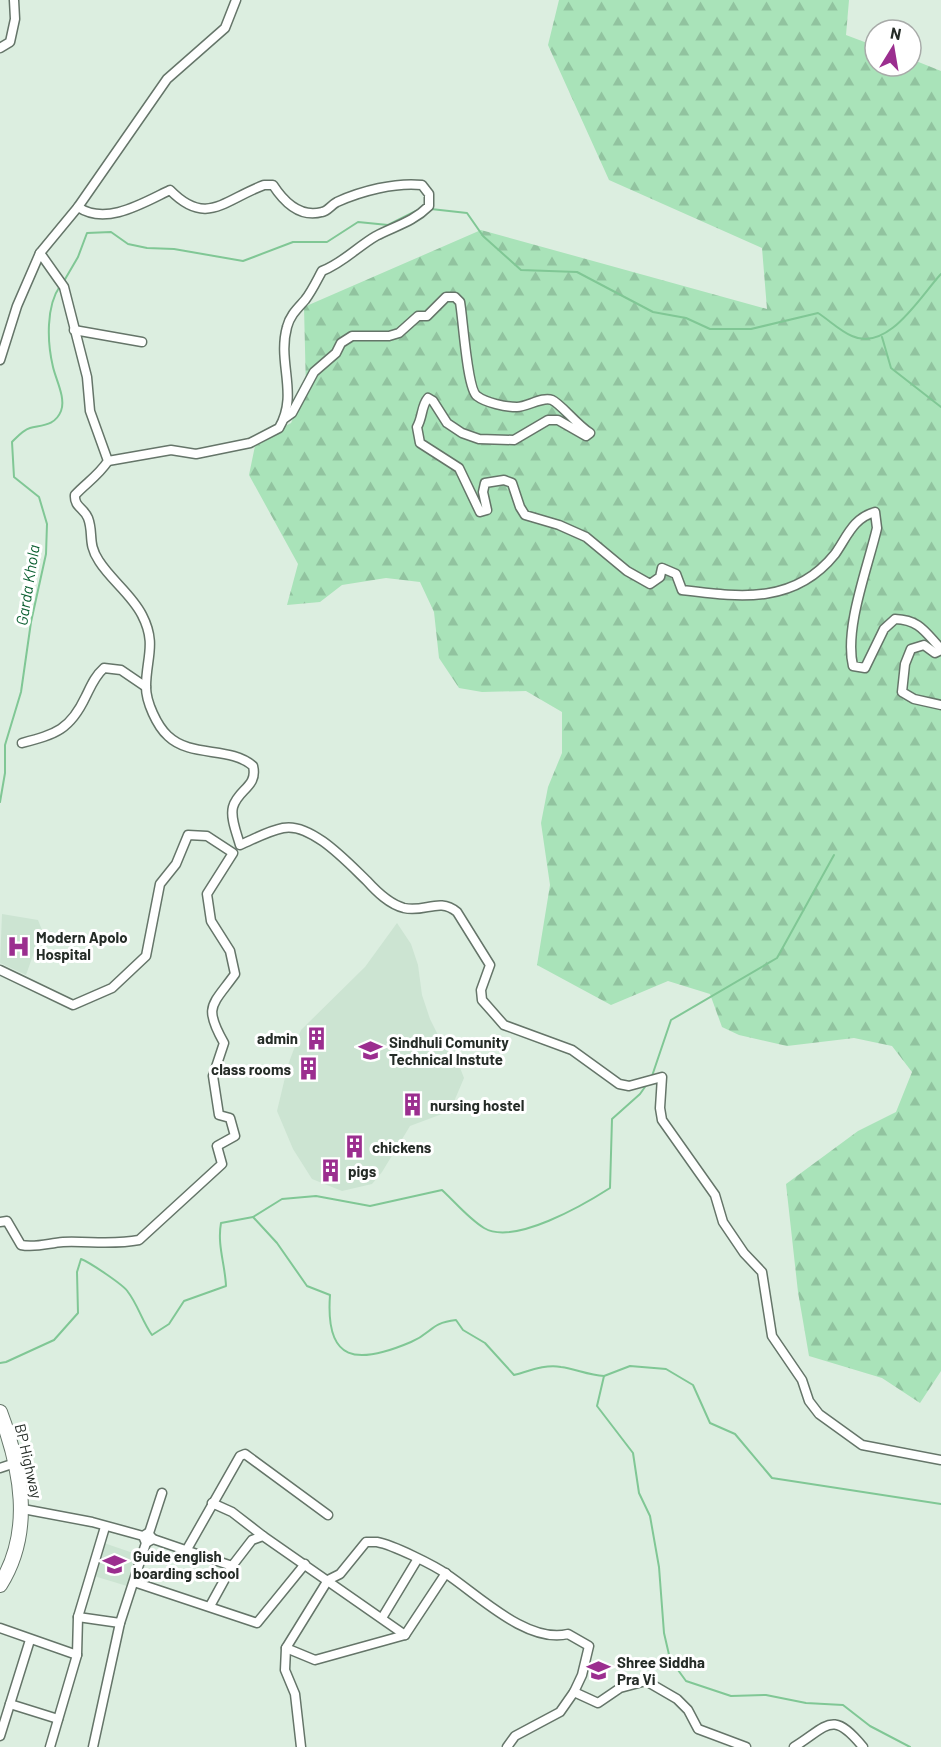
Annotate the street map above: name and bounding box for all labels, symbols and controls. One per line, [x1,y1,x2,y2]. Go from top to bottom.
north arrow [863,18,923,78]
text: N [889,22,903,43]
water label: Garda Khola [11,543,43,627]
place label: Modern Apolo Hospital [36,928,128,963]
hospital icon: Modern Apolo Hospital [5,933,31,959]
building icon: admin [303,1025,329,1051]
place label: admin [257,1029,298,1047]
place label: Sindhuli Comunity Technical Instute [389,1033,509,1068]
school or university icon: Sindhuli Comunity Technical Instute [358,1038,384,1064]
building icon: class rooms [296,1056,322,1082]
place label: class rooms [211,1060,291,1078]
building icon: nursing hostel [399,1092,425,1118]
place label: nursing hostel [430,1096,524,1114]
building icon: chickens [341,1134,367,1160]
place label: chickens [372,1138,432,1156]
building icon: pigs [317,1158,343,1184]
place label: pigs [348,1162,377,1180]
street label: BP Highway [12,1422,46,1500]
place label: Guide english boarding school [133,1547,239,1582]
school or university icon: Guide english boarding school [102,1552,128,1578]
place label: Shree Siddha Pra Vi [617,1653,705,1688]
school or university icon: Shree Siddha Pra Vi [586,1658,612,1684]

